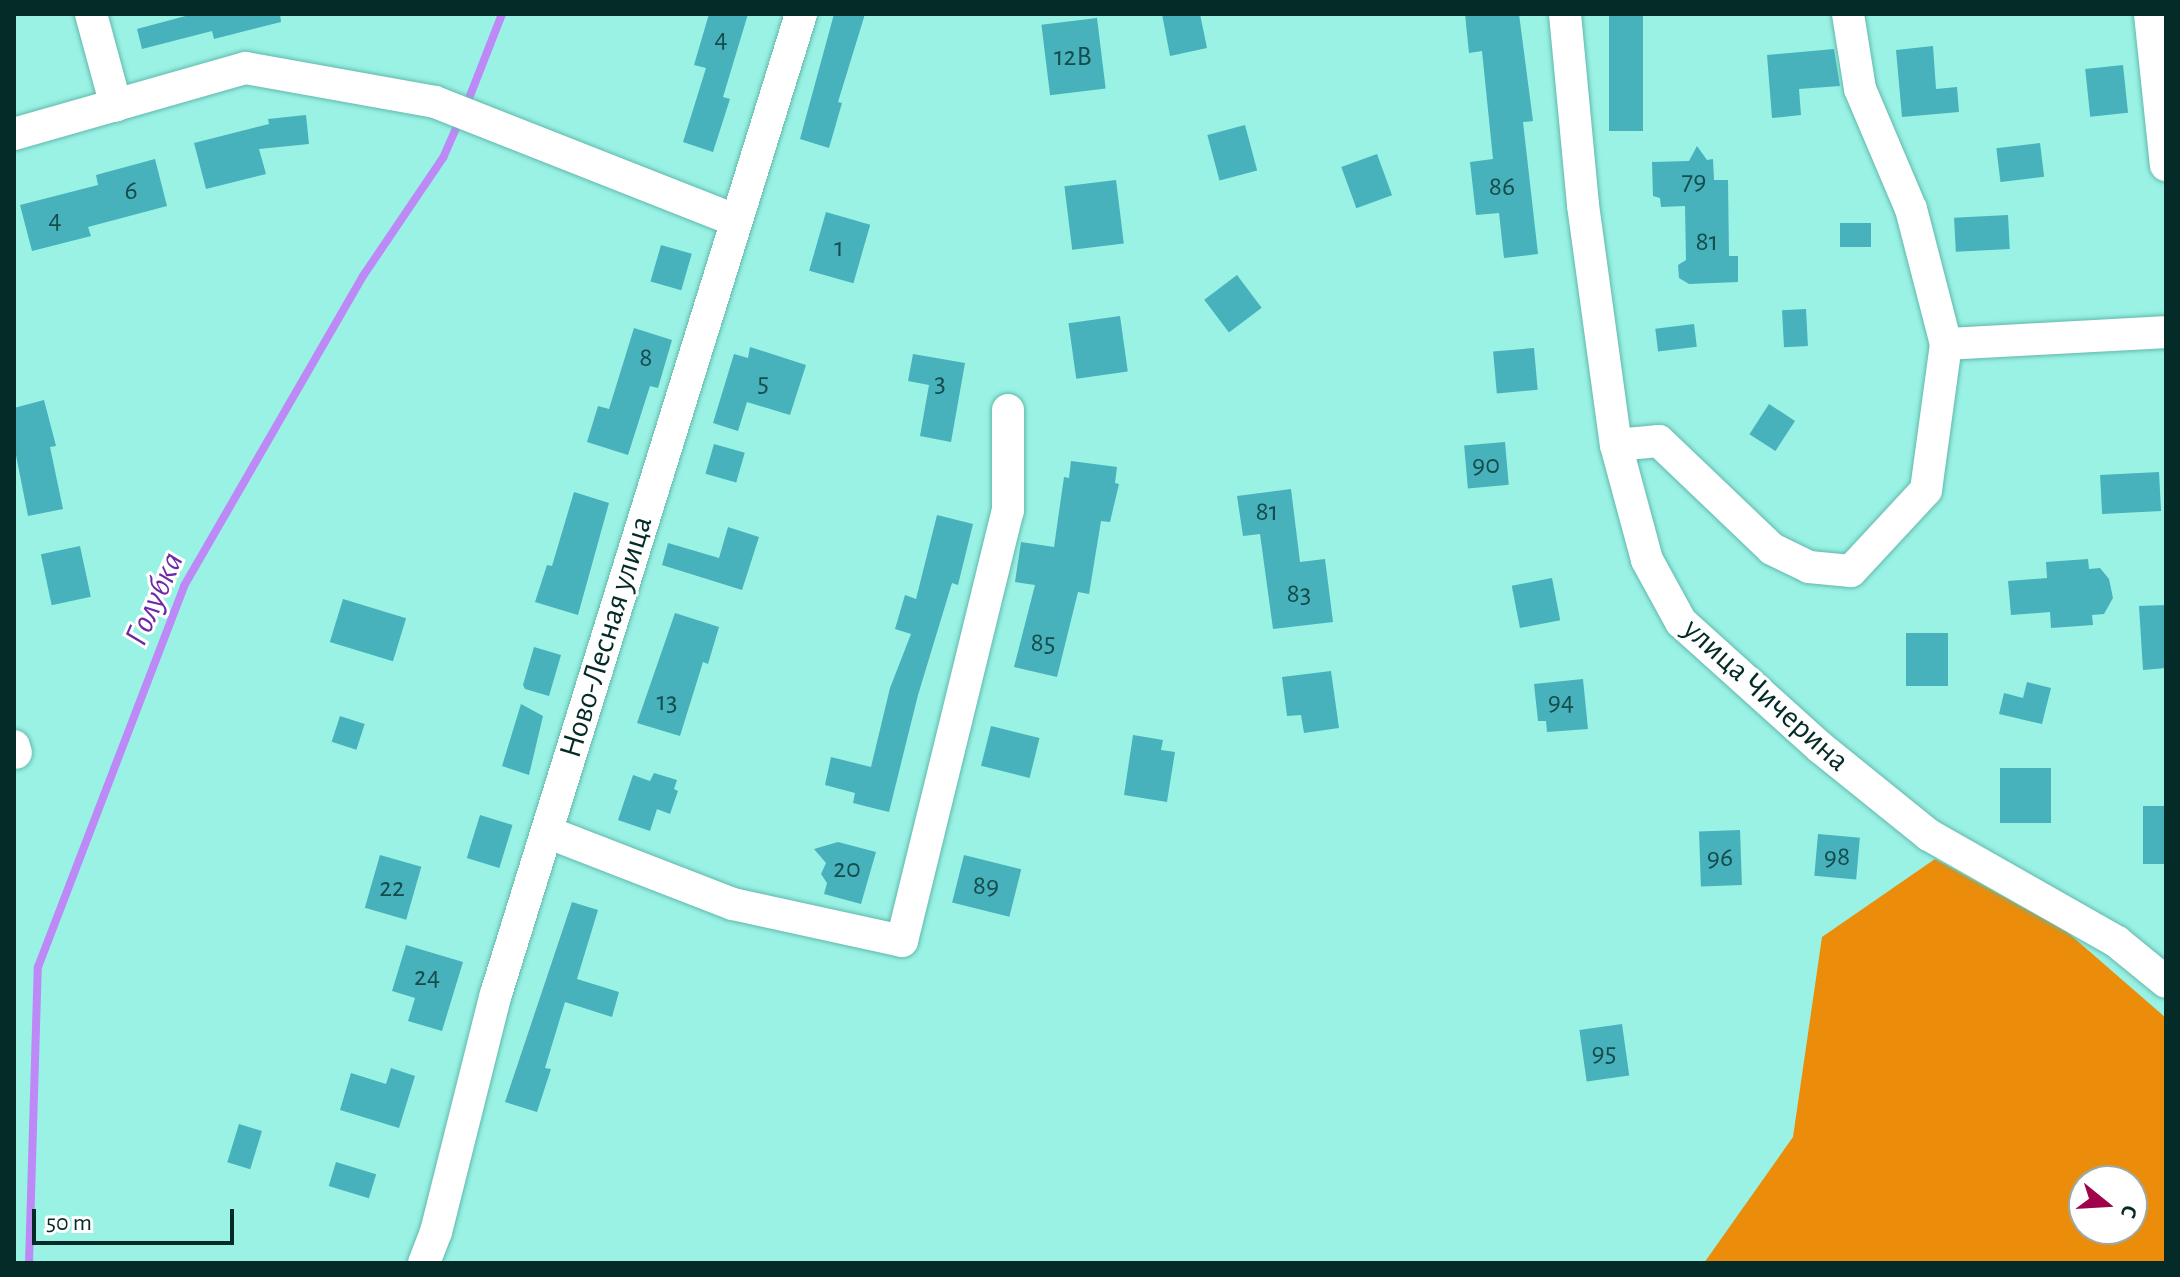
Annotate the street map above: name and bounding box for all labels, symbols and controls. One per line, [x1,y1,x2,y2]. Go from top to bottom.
house number: 4 [714,22,728,56]
house number: 12В [1054,40,1092,74]
house number: 79 [1682,164,1706,198]
house number: 86 [1489,170,1515,204]
house number: 6 [124,174,138,208]
house number: 4 [48,203,62,237]
house number: 81 [1696,225,1718,259]
house number: 1 [834,231,844,265]
house number: 8 [639,341,653,375]
house number: 5 [757,366,769,400]
house number: 3 [934,366,946,400]
house number: 90 [1472,448,1500,482]
house number: 81 [1256,495,1278,529]
street label: Ново-Лесная улица [551,511,661,763]
water label: Голубка [116,546,194,652]
house number: 83 [1287,577,1311,611]
street label: улица Чичерина [1675,610,1857,780]
house number: 85 [1031,626,1055,660]
house number: 13 [656,685,678,719]
house number: 94 [1548,685,1574,719]
house number: 98 [1824,840,1850,874]
house number: 96 [1707,841,1733,875]
house number: 20 [833,852,861,886]
house number: 89 [973,869,999,903]
house number: 22 [379,871,405,905]
house number: 24 [414,960,440,994]
house number: 95 [1592,1036,1616,1070]
north arrow [2068,1165,2148,1245]
scale bar [36,1193,238,1243]
text: С [2117,1203,2141,1221]
text: 50 m [46,1211,92,1235]

